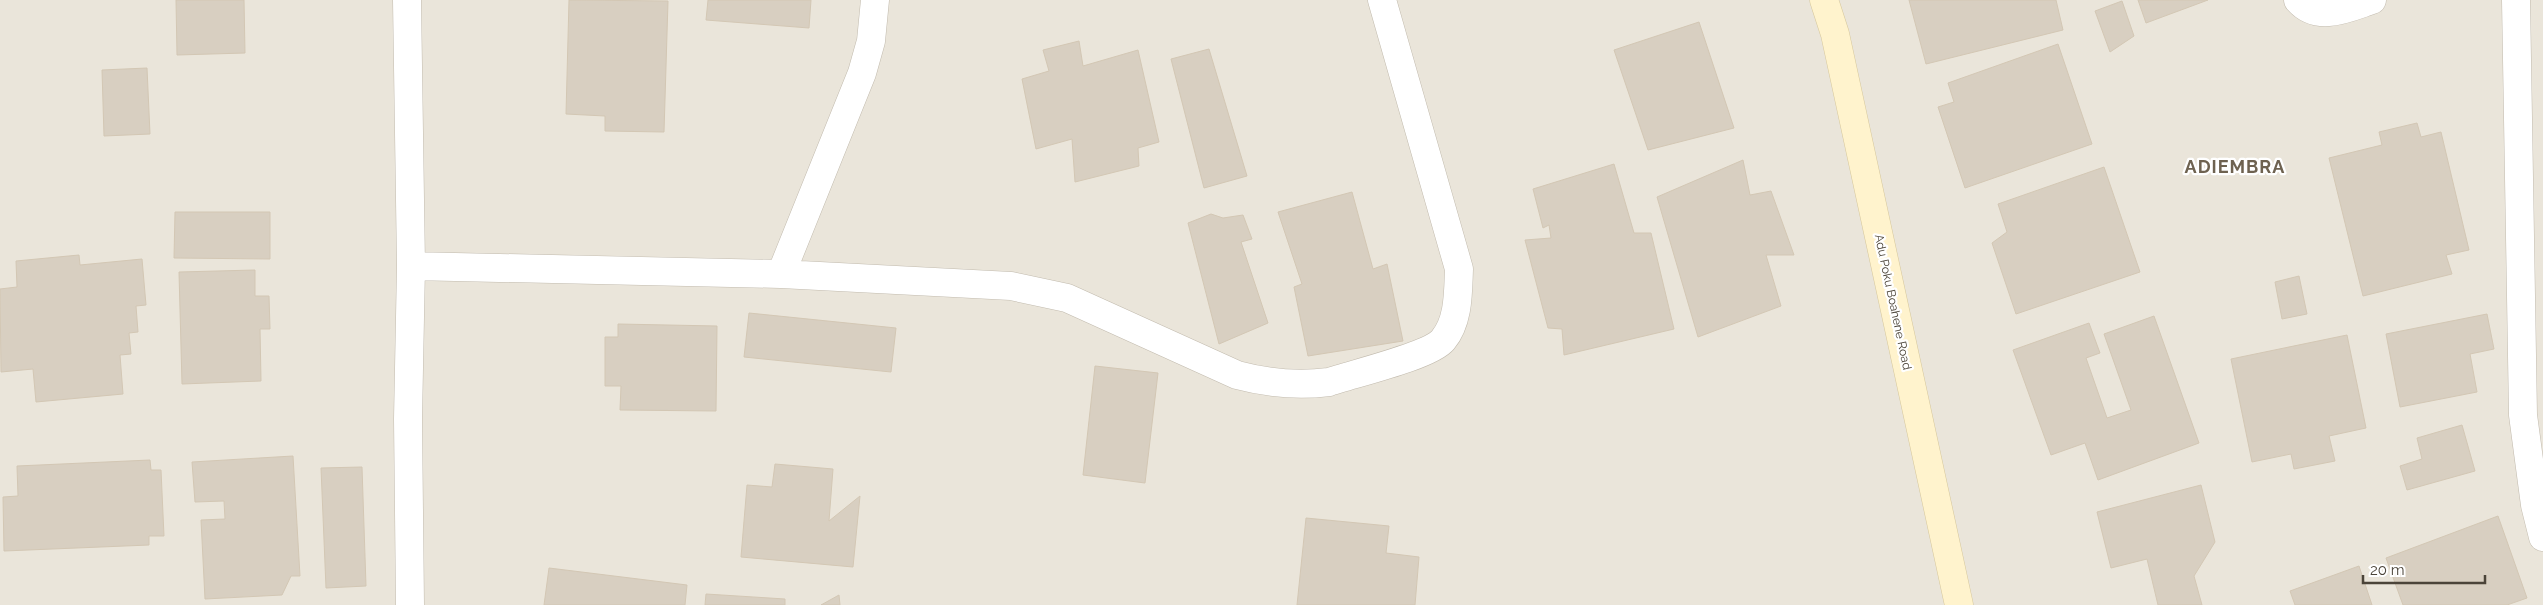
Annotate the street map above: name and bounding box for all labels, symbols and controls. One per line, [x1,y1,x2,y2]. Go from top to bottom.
district label: ADIEMBRA [2185,156,2285,177]
street label: Adu Poku Boahene Road [1872,233,1914,371]
scale bar [2363,552,2486,584]
text: 20 m [2370,561,2405,579]

